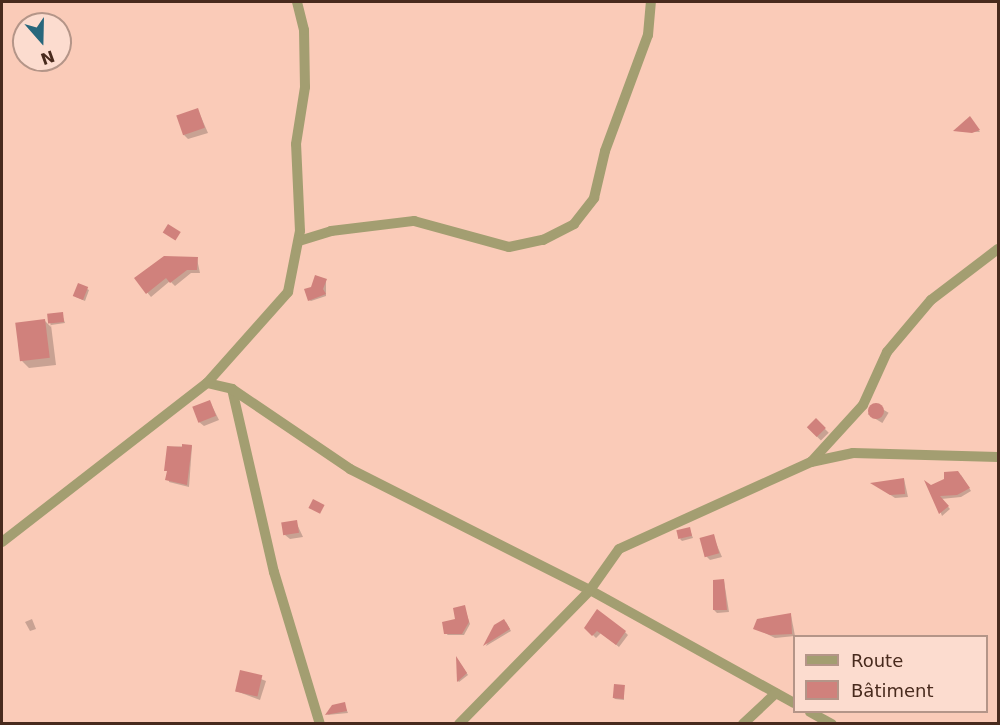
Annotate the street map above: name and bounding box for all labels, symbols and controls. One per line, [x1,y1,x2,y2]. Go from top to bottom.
north arrow [12,12,72,72]
text: N [38,46,57,69]
legend [793,635,988,713]
text: Route [851,650,903,671]
text: Bâtiment [851,680,934,701]

